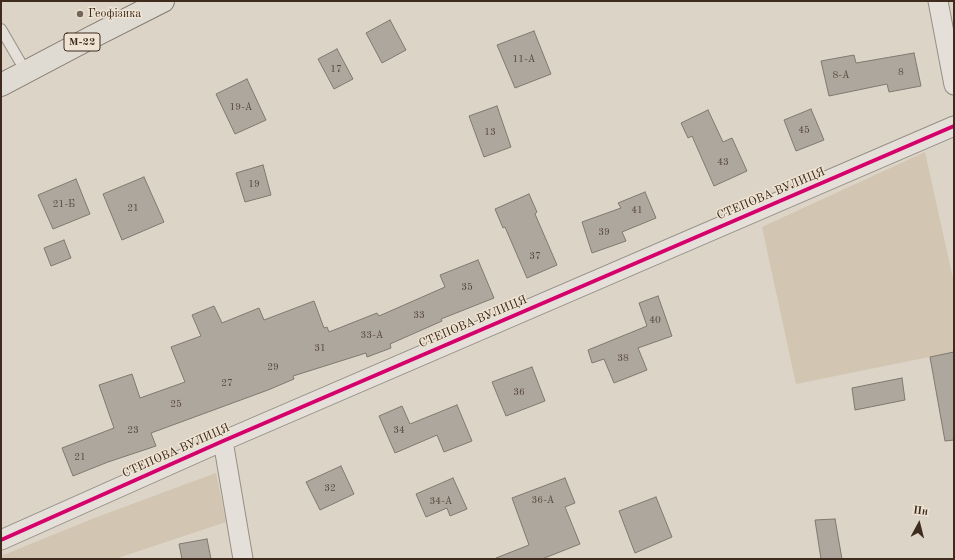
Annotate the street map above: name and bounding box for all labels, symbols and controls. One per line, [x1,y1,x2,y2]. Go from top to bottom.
place label: Геофізика [88,7,141,21]
marker: Геофізика [75,9,85,19]
road number: М-22 [64,33,100,51]
house number: 11-А [513,53,535,65]
house number: 17 [330,63,342,75]
house number: 8 [898,66,904,78]
house number: 8-А [832,69,850,81]
house number: 19-А [230,101,252,113]
house number: 45 [798,124,810,136]
house number: 13 [484,126,496,138]
house number: 43 [717,156,729,168]
street label: СТЕПОВА ВУЛИЦЯ [715,165,827,223]
house number: 19 [248,178,260,190]
house number: 21-Б [53,198,75,210]
house number: 21 [127,202,139,214]
house number: 41 [631,204,643,216]
house number: 39 [598,226,610,238]
house number: 37 [529,250,541,262]
house number: 35 [461,281,473,293]
street label: СТЕПОВА ВУЛИЦЯ [417,293,529,351]
house number: 33 [413,309,425,321]
house number: 40 [649,314,661,326]
house number: 33-А [361,329,383,341]
house number: 31 [314,342,326,354]
house number: 38 [617,352,629,364]
house number: 29 [267,361,279,373]
house number: 27 [221,377,233,389]
house number: 36 [513,386,525,398]
house number: 25 [170,398,182,410]
street label: СТЕПОВА ВУЛИЦЯ [120,421,232,481]
house number: 23 [127,424,139,436]
house number: 34 [393,424,405,436]
house number: 21 [74,451,86,463]
house number: 32 [324,482,336,494]
house number: 36-А [532,494,554,506]
house number: 34-А [430,495,452,507]
north arrow [899,504,939,544]
text: Пн [912,505,929,518]

